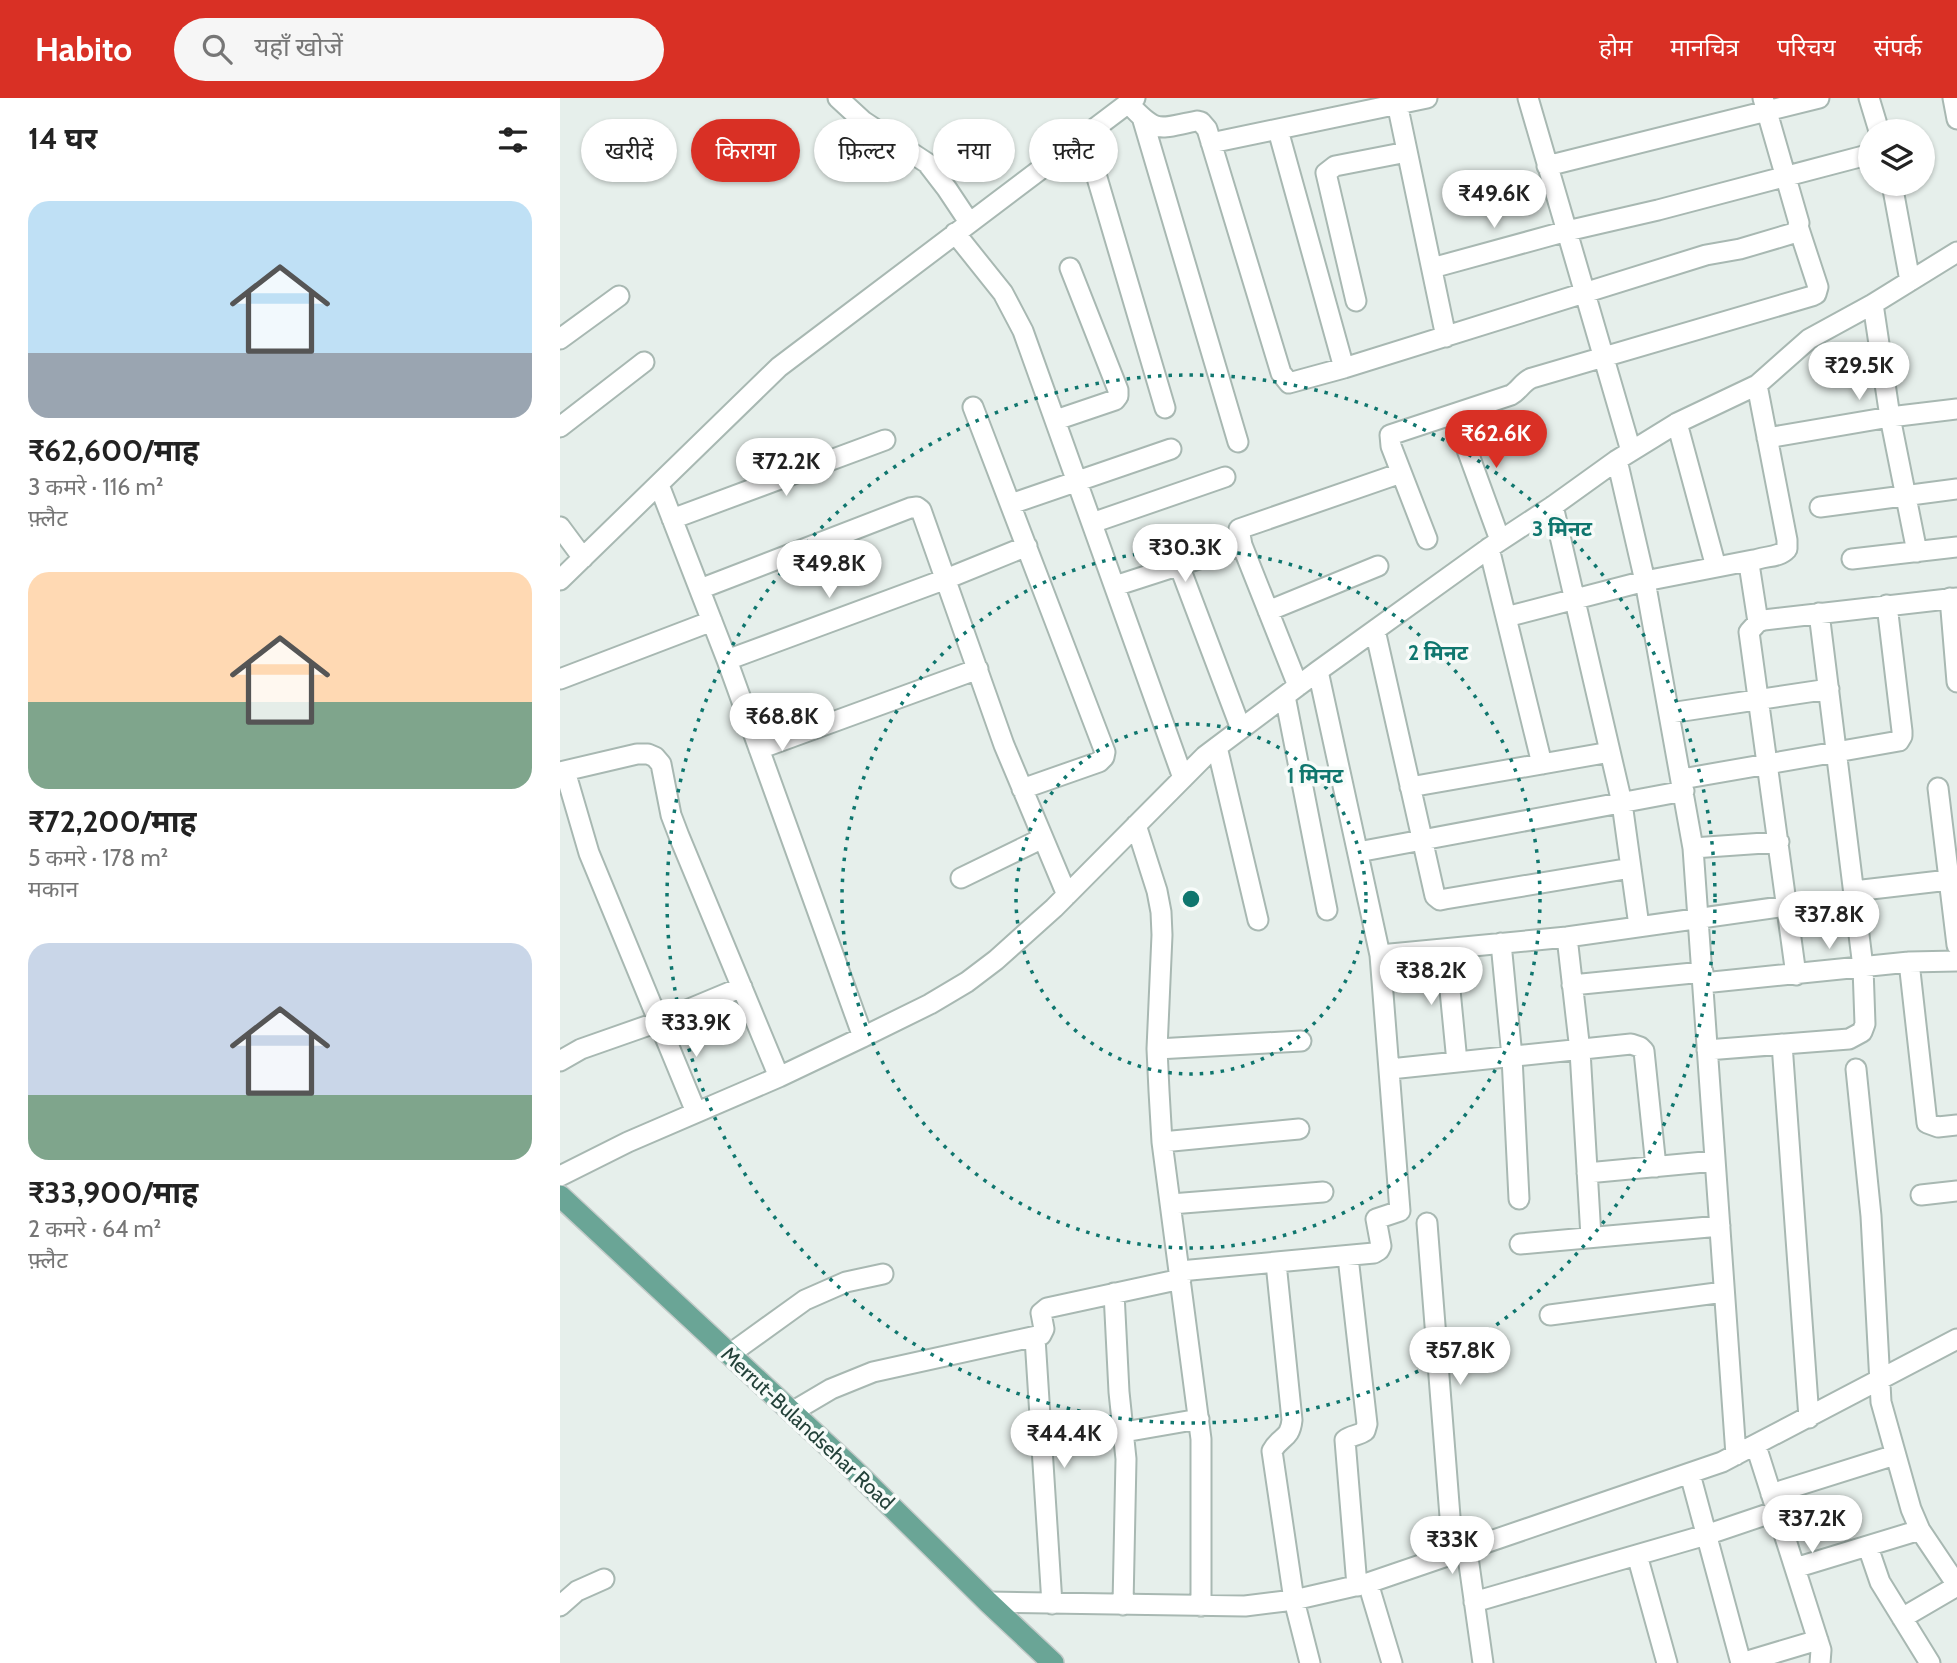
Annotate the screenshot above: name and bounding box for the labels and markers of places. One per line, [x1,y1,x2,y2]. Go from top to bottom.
pin: ₹49.6K [1437,170,1551,230]
pin: ₹29.5K [1802,342,1916,402]
pin: ₹62.6K [1439,410,1553,470]
pin: ₹72.2K [729,438,843,498]
pin: ₹30.3K [1128,524,1242,584]
pin: ₹49.8K [772,540,886,600]
pin: ₹68.8K [725,694,839,753]
centre of rings [1179,887,1203,911]
pin: ₹37.8K [1772,892,1886,951]
pin: ₹38.2K [1374,948,1488,1007]
pin: ₹33.9K [639,1000,753,1059]
pin: ₹57.8K [1403,1328,1517,1387]
pin: ₹44.4K [1007,1410,1121,1470]
pin: ₹37.2K [1755,1496,1869,1555]
pin: ₹33K [1411,1516,1493,1576]

